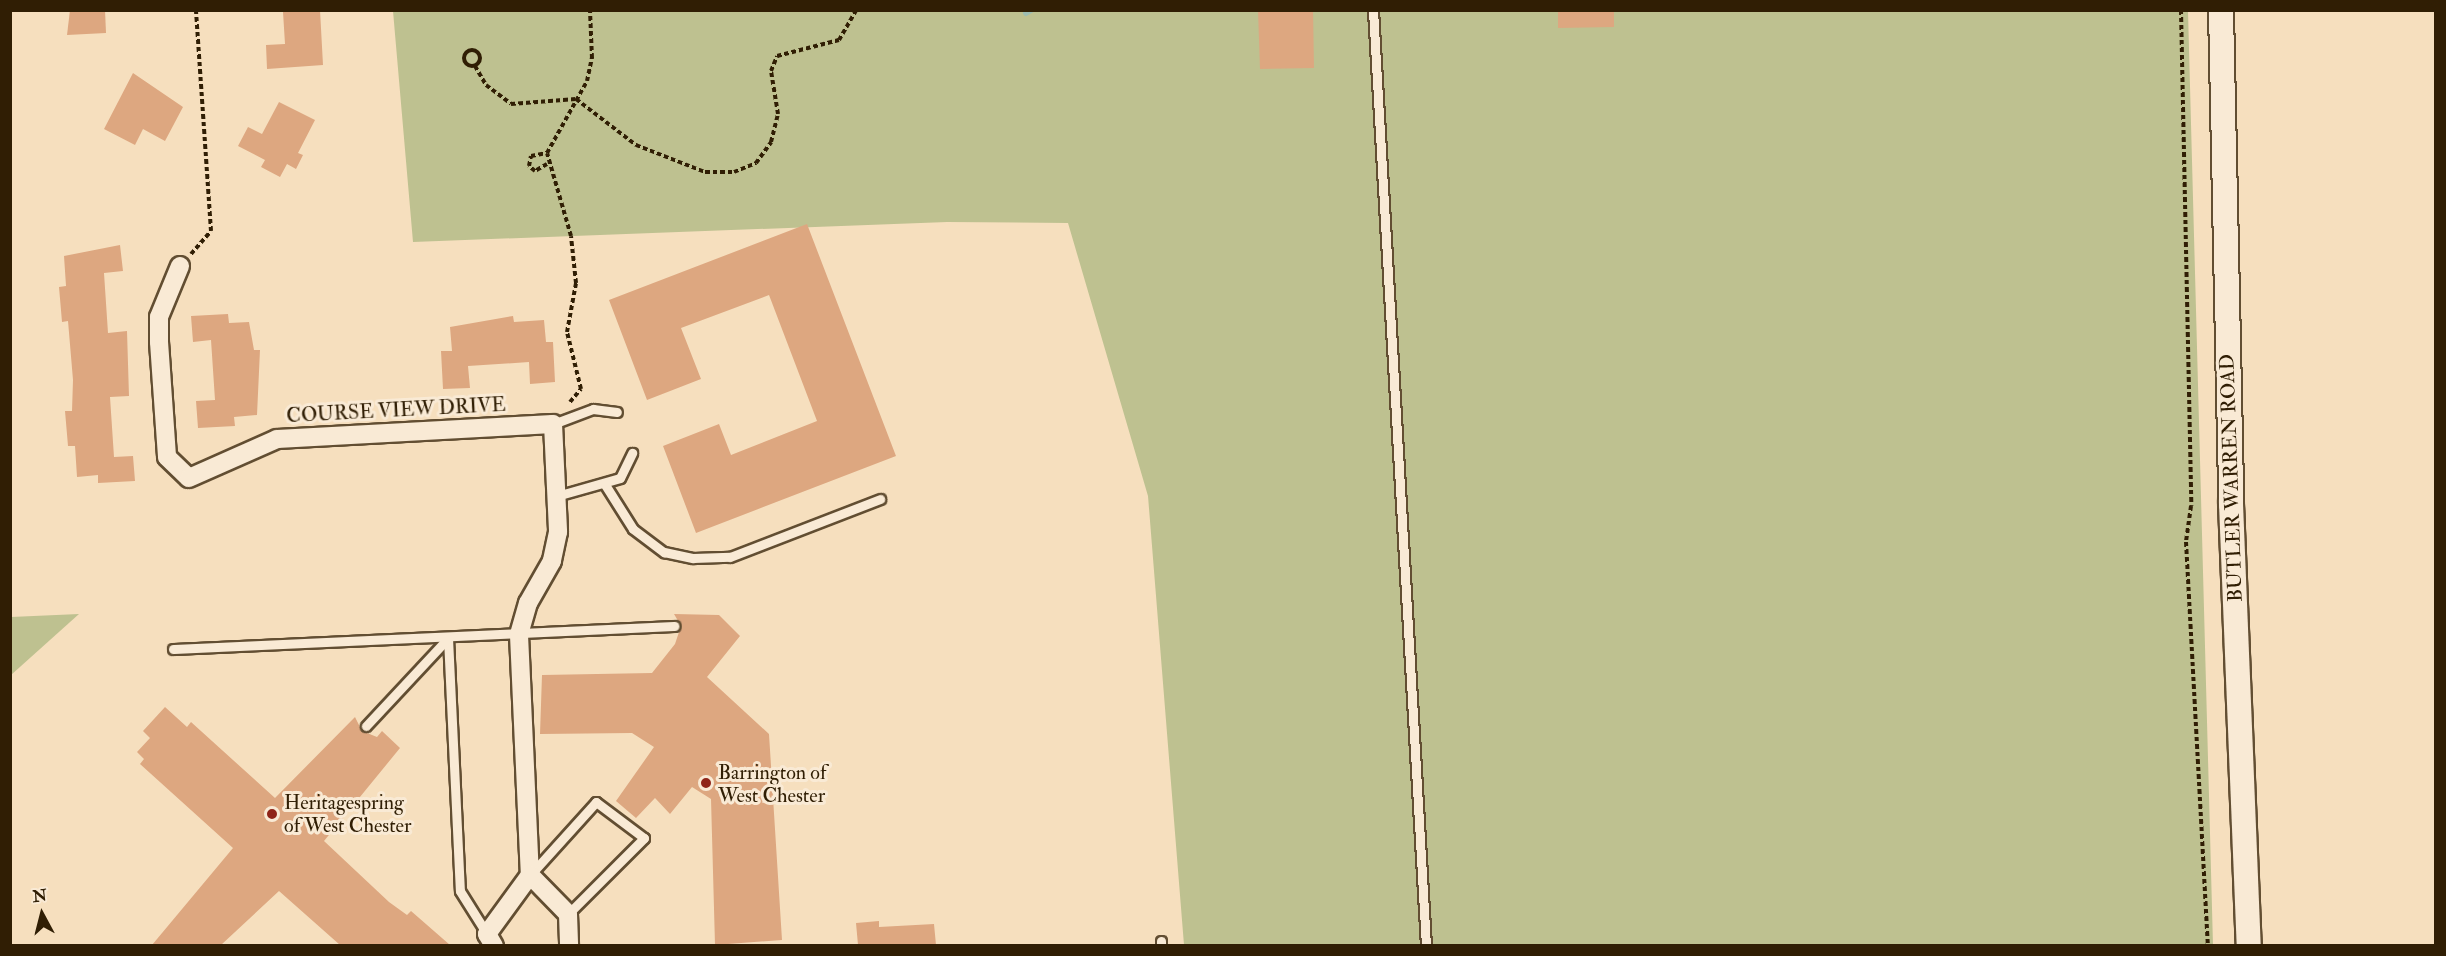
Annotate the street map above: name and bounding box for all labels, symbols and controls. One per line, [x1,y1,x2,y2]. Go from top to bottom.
street label: BUTLER WARREN ROAD [2215,354,2247,602]
street label: COURSE VIEW DRIVE [286,392,506,428]
place label: Barrington of West Chester [718,760,826,807]
marker: Barrington of West Chester [699,776,713,790]
place label: Heritagespring of West Chester [284,790,411,837]
marker: Heritagespring of West Chester [265,807,279,821]
north arrow [12,884,72,944]
text: N [31,885,48,907]

